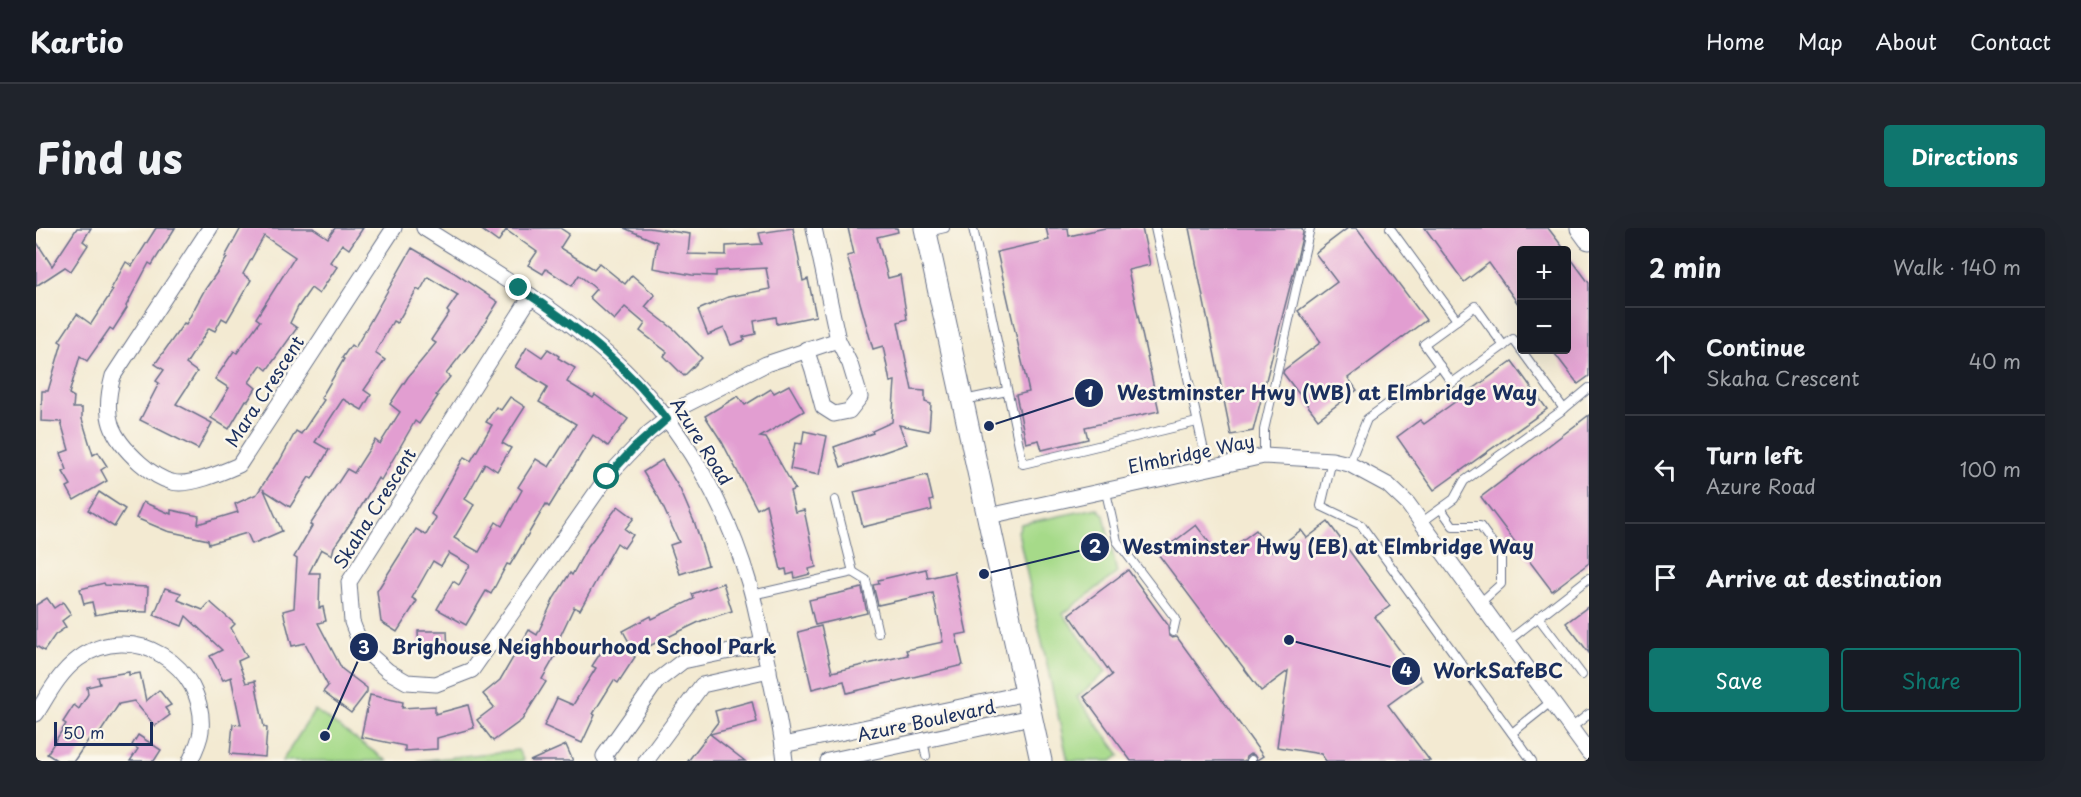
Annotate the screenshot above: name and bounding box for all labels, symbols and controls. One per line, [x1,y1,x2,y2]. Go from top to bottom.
text: Kartio [30,20,124,63]
text: Home [1706,25,1765,57]
text: Map [1798,25,1843,57]
text: About [1876,25,1937,57]
text: Contact [1970,25,2051,57]
text: Find us [36,125,183,188]
button: Directions [1884,125,2045,187]
map controls [1517,246,1571,354]
button: + [1517,246,1571,300]
text: 2 min [1649,248,1722,287]
text: Walk · 140 m [1893,252,2021,282]
route end [505,274,531,300]
button: − [1517,300,1571,354]
street label: Mara Crescent [218,330,310,452]
text: Continue [1706,330,1805,363]
icon: ahead [1649,345,1682,378]
text: 40 m [1969,346,2021,376]
text: Skaha Crescent [1706,363,1859,393]
callout: Westminster Hwy (WB) at Elmbridge Way [1074,374,1550,412]
text: Westminster Hwy (WB) at Elmbridge Way [1117,377,1537,407]
text: 1 [1085,379,1094,406]
street label: Azure Road [664,392,740,490]
street label: Elmbridge Way [1125,426,1257,480]
text: Turn left [1706,438,1803,471]
street label: Skaha Crescent [326,442,422,574]
icon: left [1649,453,1682,486]
text: 100 m [1960,454,2021,484]
route start [593,463,619,489]
text: Azure Road [1706,471,1816,501]
callout: Westminster Hwy (EB) at Elmbridge Way [1080,528,1547,566]
text: Westminster Hwy (EB) at Elmbridge Way [1122,531,1534,561]
text: 2 [1089,532,1102,559]
icon: arrive [1649,561,1682,594]
text: Arrive at destination [1706,561,1942,594]
callout: Brighouse Neighbourhood School Park [349,628,788,666]
text: Brighouse Neighbourhood School Park [392,631,777,661]
text: 3 [358,633,370,660]
button: Save [1649,648,1829,712]
button: Share [1841,648,2021,712]
callout: WorkSafeBC [1391,652,1575,690]
text: WorkSafeBC [1433,655,1563,685]
text: 4 [1400,656,1412,683]
street label: Azure Boulevard [854,692,998,748]
scale bar [54,719,153,746]
text: 50 m [63,720,104,744]

